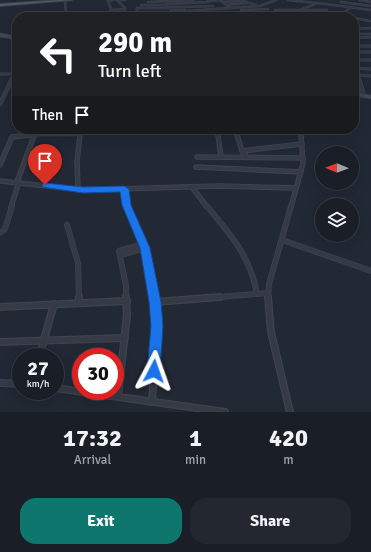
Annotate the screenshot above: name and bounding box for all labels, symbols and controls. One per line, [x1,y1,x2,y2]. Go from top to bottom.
text: 290 m [98,26,172,60]
icon: left [32,28,84,80]
text: Turn left [98,60,161,82]
icon: arrive [71,104,93,126]
text: Then [32,106,63,124]
pin [28,144,62,185]
north arrow [315,146,359,190]
map controls [315,146,359,242]
icon: arrive [34,150,56,172]
button: layers [315,198,359,242]
speed limit sign: 30 [72,348,124,400]
position arrow [133,350,175,392]
text: 27 [27,356,49,381]
text: km/h [27,378,49,390]
text: 17:32 [63,423,122,453]
text: 1 [189,423,202,453]
text: 420 [269,423,308,453]
text: Arrival [74,452,111,468]
text: min [185,452,206,468]
text: m [283,452,294,468]
button: Exit [20,498,182,544]
button: Share [190,498,351,544]

